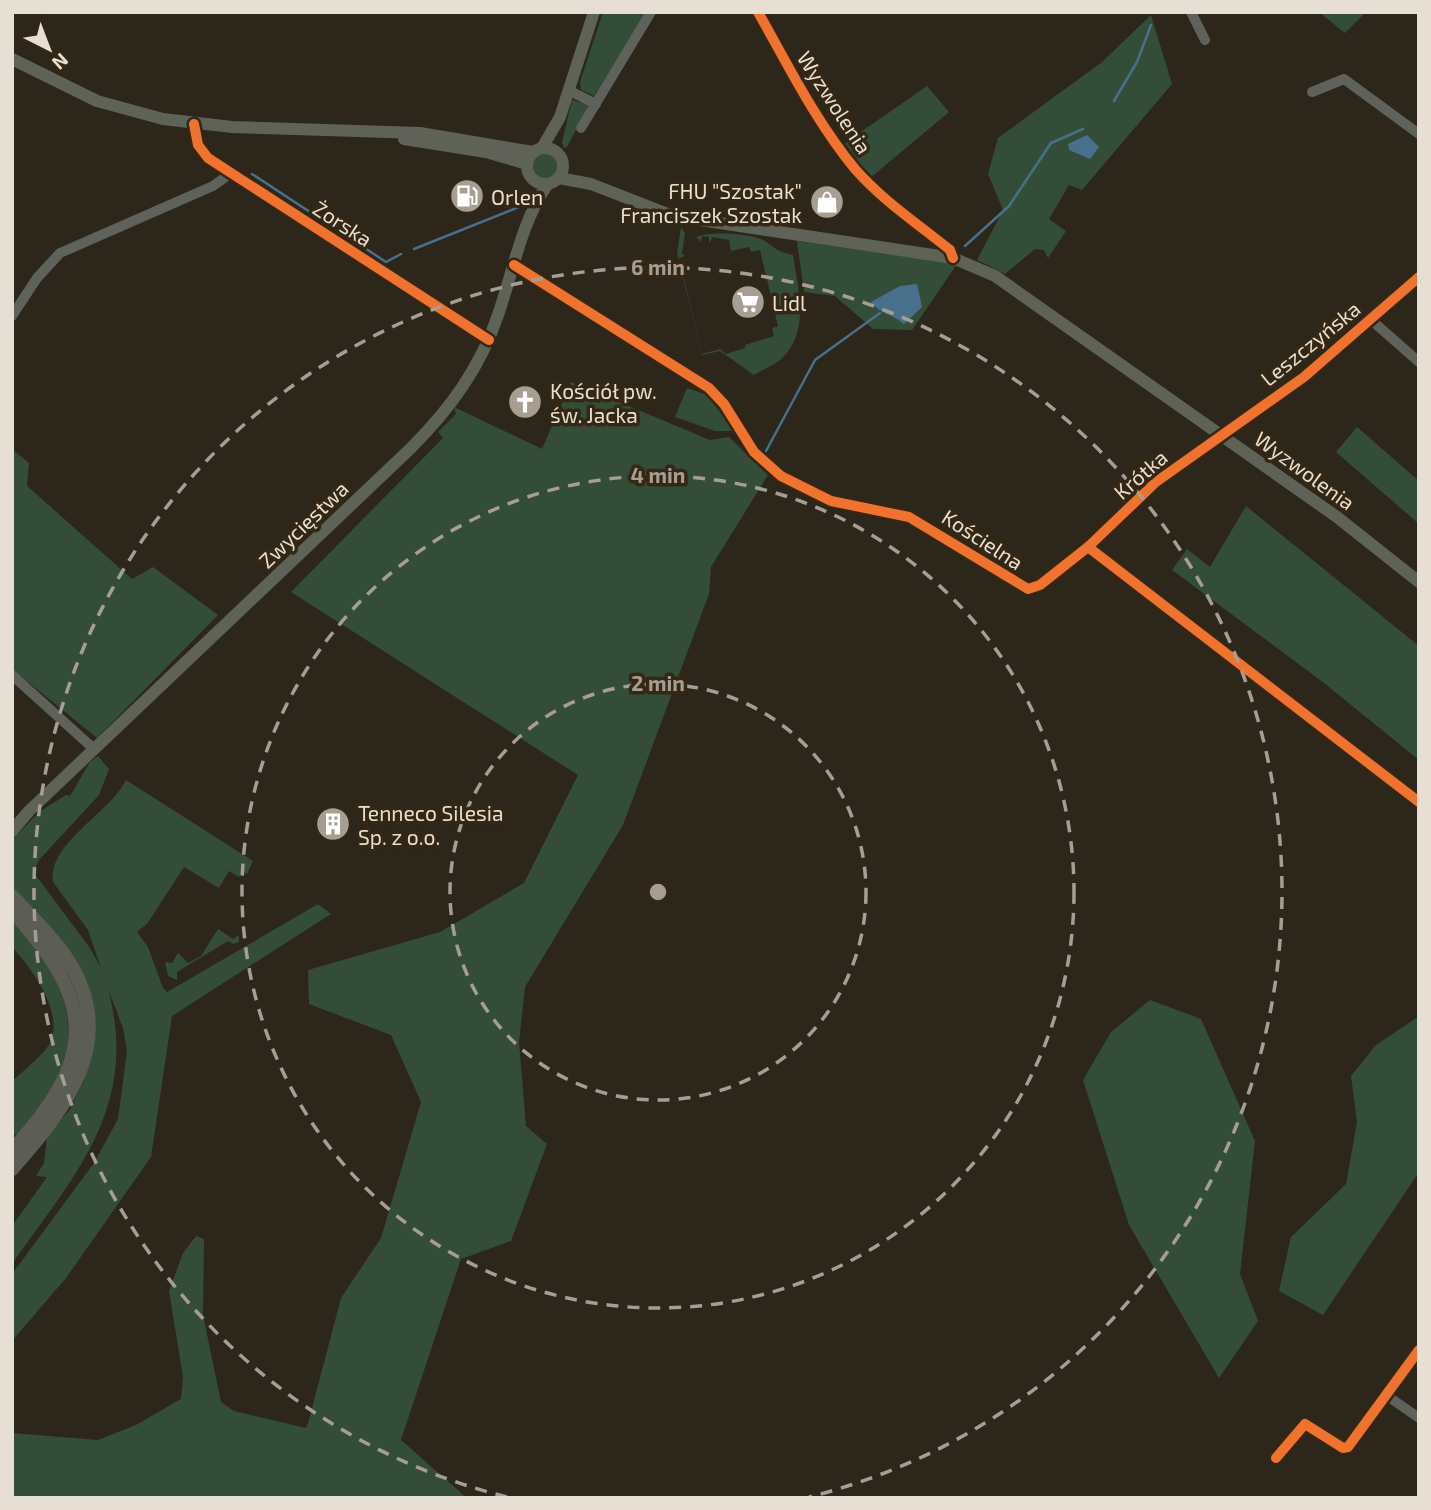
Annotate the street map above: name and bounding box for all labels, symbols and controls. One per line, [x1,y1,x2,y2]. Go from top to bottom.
north arrow [14,14,84,84]
street label: Wyzwolenia [793,46,877,158]
text: N [48,49,74,75]
fuel station icon: Orlen [448,177,486,215]
place label: FHU "Szostak" Franciszek Szostak [620,178,802,227]
shop icon: FHU "Szostak" Franciszek Szostak [808,183,846,221]
place label: Orlen [491,184,543,209]
street label: Żorska [309,195,377,251]
text: 6 min [631,254,685,279]
supermarket icon: Lidl [729,283,767,321]
place label: Lidl [772,290,807,315]
street label: Leszczyńska [1255,295,1365,391]
place label: Kościół pw. św. Jacka [550,378,657,427]
church icon: Kościół pw. św. Jacka [506,383,544,421]
street label: Wyzwolenia [1250,425,1360,515]
street label: Krótka [1108,444,1172,504]
text: 4 min [631,462,685,487]
street label: Zwycięstwa [253,475,353,573]
street label: Kościelna [938,504,1028,574]
text: 2 min [631,670,685,695]
place label: Tenneco Silesia Sp. z o.o. [358,800,503,849]
building icon: Tenneco Silesia Sp. z o.o. [314,805,352,843]
centre of rings [646,880,670,904]

